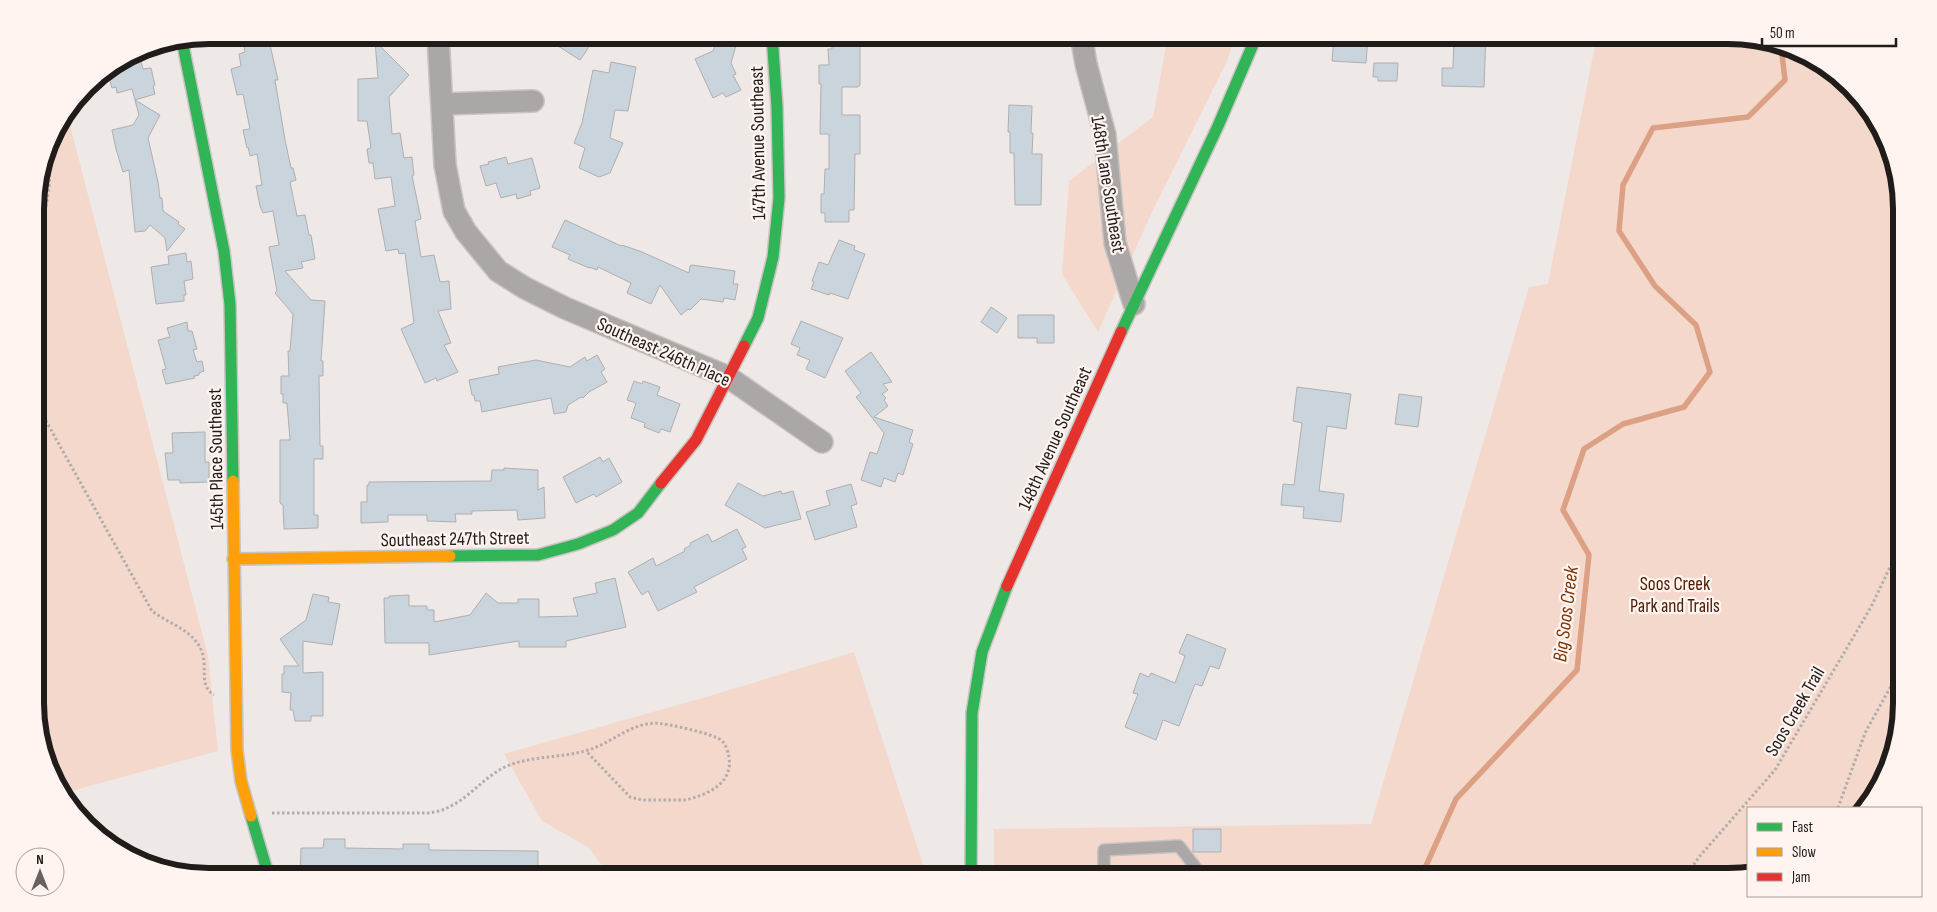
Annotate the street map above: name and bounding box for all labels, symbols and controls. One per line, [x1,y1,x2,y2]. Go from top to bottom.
scale bar [1762,15,1896,47]
text: 50 m [1770,24,1795,43]
street label: 147th Avenue Southeast [746,66,771,220]
street label: 148th Lane Southeast [1085,114,1130,255]
street label: Southeast 246th Place [593,313,734,392]
street label: 148th Avenue Southeast [1013,363,1097,514]
street label: 145th Place Southeast [204,388,229,530]
street label: Southeast 247th Street [380,527,530,552]
water label: Big Soos Creek [1548,564,1584,663]
park label: Soos Creek Park and Trails [1630,573,1720,618]
street label: Soos Creek Trail [1760,663,1830,761]
legend [1747,807,1922,897]
text: Fast [1792,818,1814,837]
text: Slow [1792,843,1816,862]
north arrow [15,847,65,897]
text: N [36,851,44,868]
text: Jam [1791,868,1810,887]

